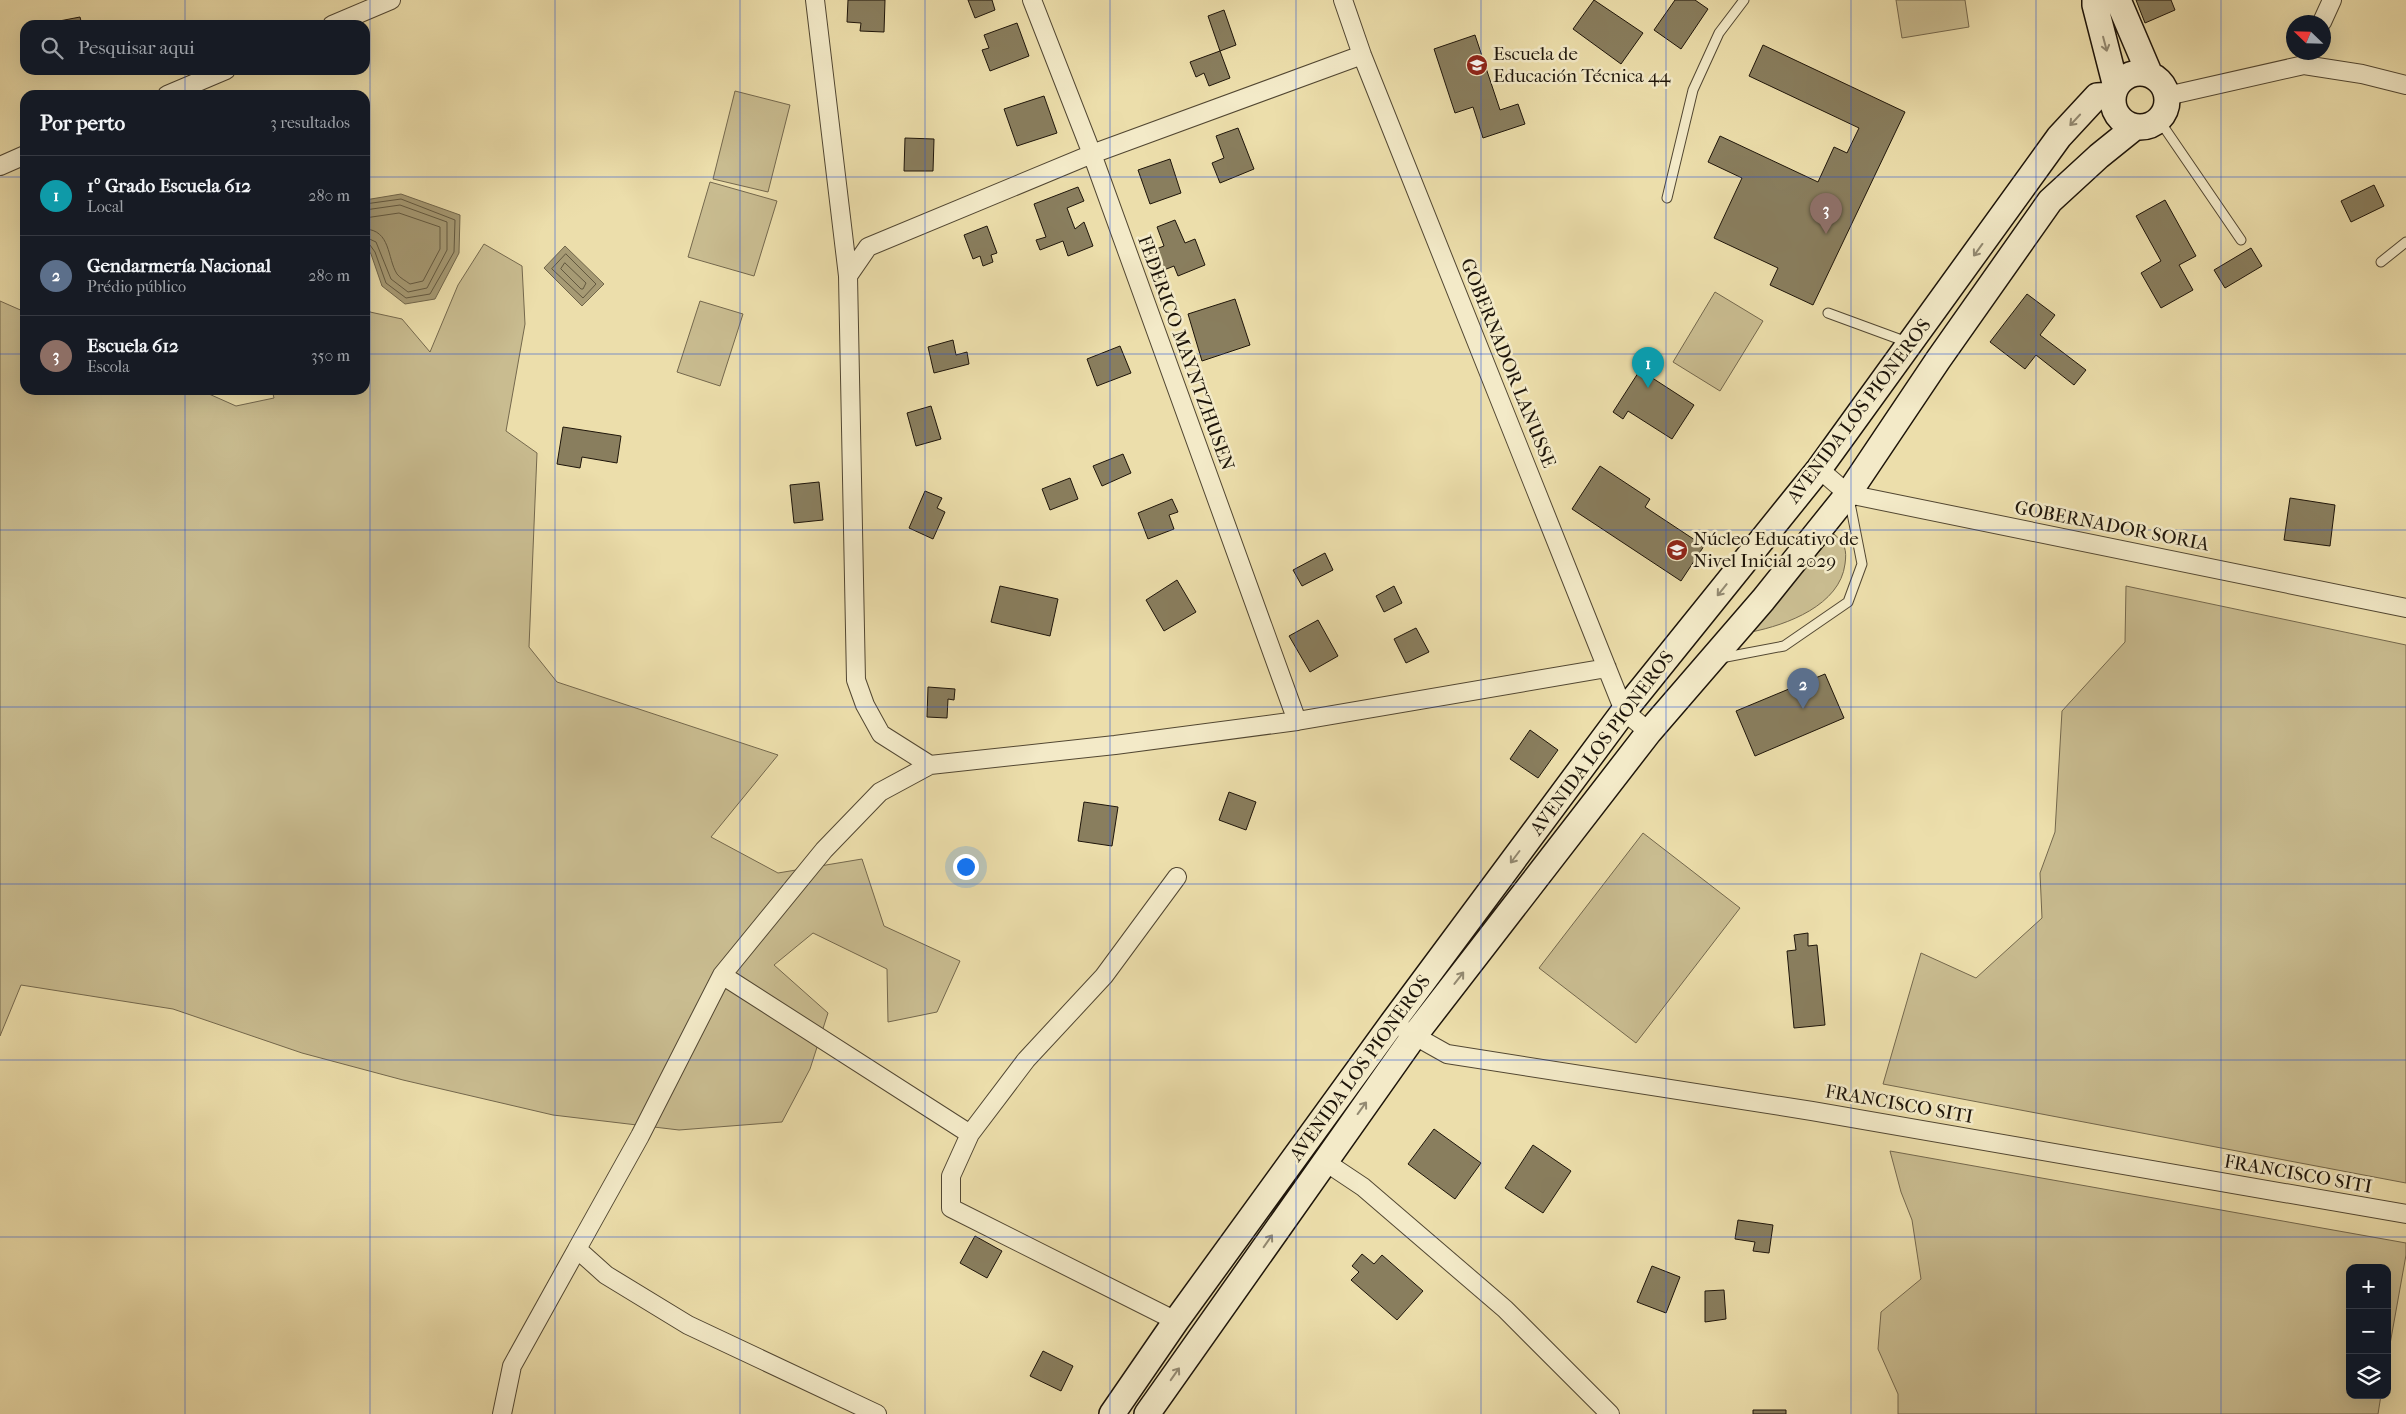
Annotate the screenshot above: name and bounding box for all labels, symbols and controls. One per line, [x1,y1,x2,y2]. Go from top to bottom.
north arrow [2286,15,2331,60]
search box [20,20,370,75]
icon: search [38,34,66,62]
one-way arrow [2101,35,2110,51]
text: Pesquisar aqui [78,37,195,59]
place label: Escuela de Educación Técnica 44 [1493,43,1671,87]
school or university icon: Escuela de Educación Técnica 44 [1465,53,1489,77]
text: Por perto [40,111,125,135]
text: 3 resultados [270,113,350,132]
one-way arrow [2069,114,2081,127]
text: 1º Grado Escuela 612 [87,175,251,197]
text: 1 [53,186,59,205]
text: 280 m [308,186,350,205]
pin: 3 [1810,193,1842,234]
text: Local [87,197,124,216]
street label: FEDERICO MAYNTZHUSEN [1133,232,1239,474]
one-way arrow [1972,243,1983,256]
text: Gendarmería Nacional [87,255,271,277]
street label: GOBERNADOR LANUSSE [1456,255,1560,471]
text: 2 [52,266,60,285]
text: 280 m [308,266,350,285]
text: Prédio público [87,277,186,296]
street label: AVENIDA LOS PIONEROS [1782,314,1936,508]
text: Escuela 612 [87,335,179,357]
text: 3 [53,346,59,365]
text: 350 m [311,346,350,365]
pin: 1 [1632,347,1664,388]
text: Escola [87,357,130,376]
street label: GOBERNADOR SORIA [2013,496,2212,556]
place label: Núcleo Educativo de Nivel Inicial 2029 [1693,528,1859,572]
school or university icon: Núcleo Educativo de Nivel Inicial 2029 [1665,538,1689,562]
one-way arrow [1716,583,1727,596]
street label: AVENIDA LOS PIONEROS [1525,646,1679,840]
pin: 2 [1787,668,1819,709]
one-way arrow [1510,849,1521,863]
your location [953,854,979,880]
street label: AVENIDA LOS PIONEROS [1284,970,1435,1166]
one-way arrow [1454,971,1464,985]
street label: FRANCISCO SITI [1823,1080,1975,1128]
one-way arrow [1357,1101,1367,1115]
street label: FRANCISCO SITI [2222,1150,2374,1198]
one-way arrow [1263,1234,1273,1248]
map controls [2346,1264,2391,1399]
button: + [2346,1264,2391,1309]
button: − [2346,1309,2391,1354]
button: layers [2346,1354,2391,1399]
one-way arrow [1170,1367,1180,1381]

